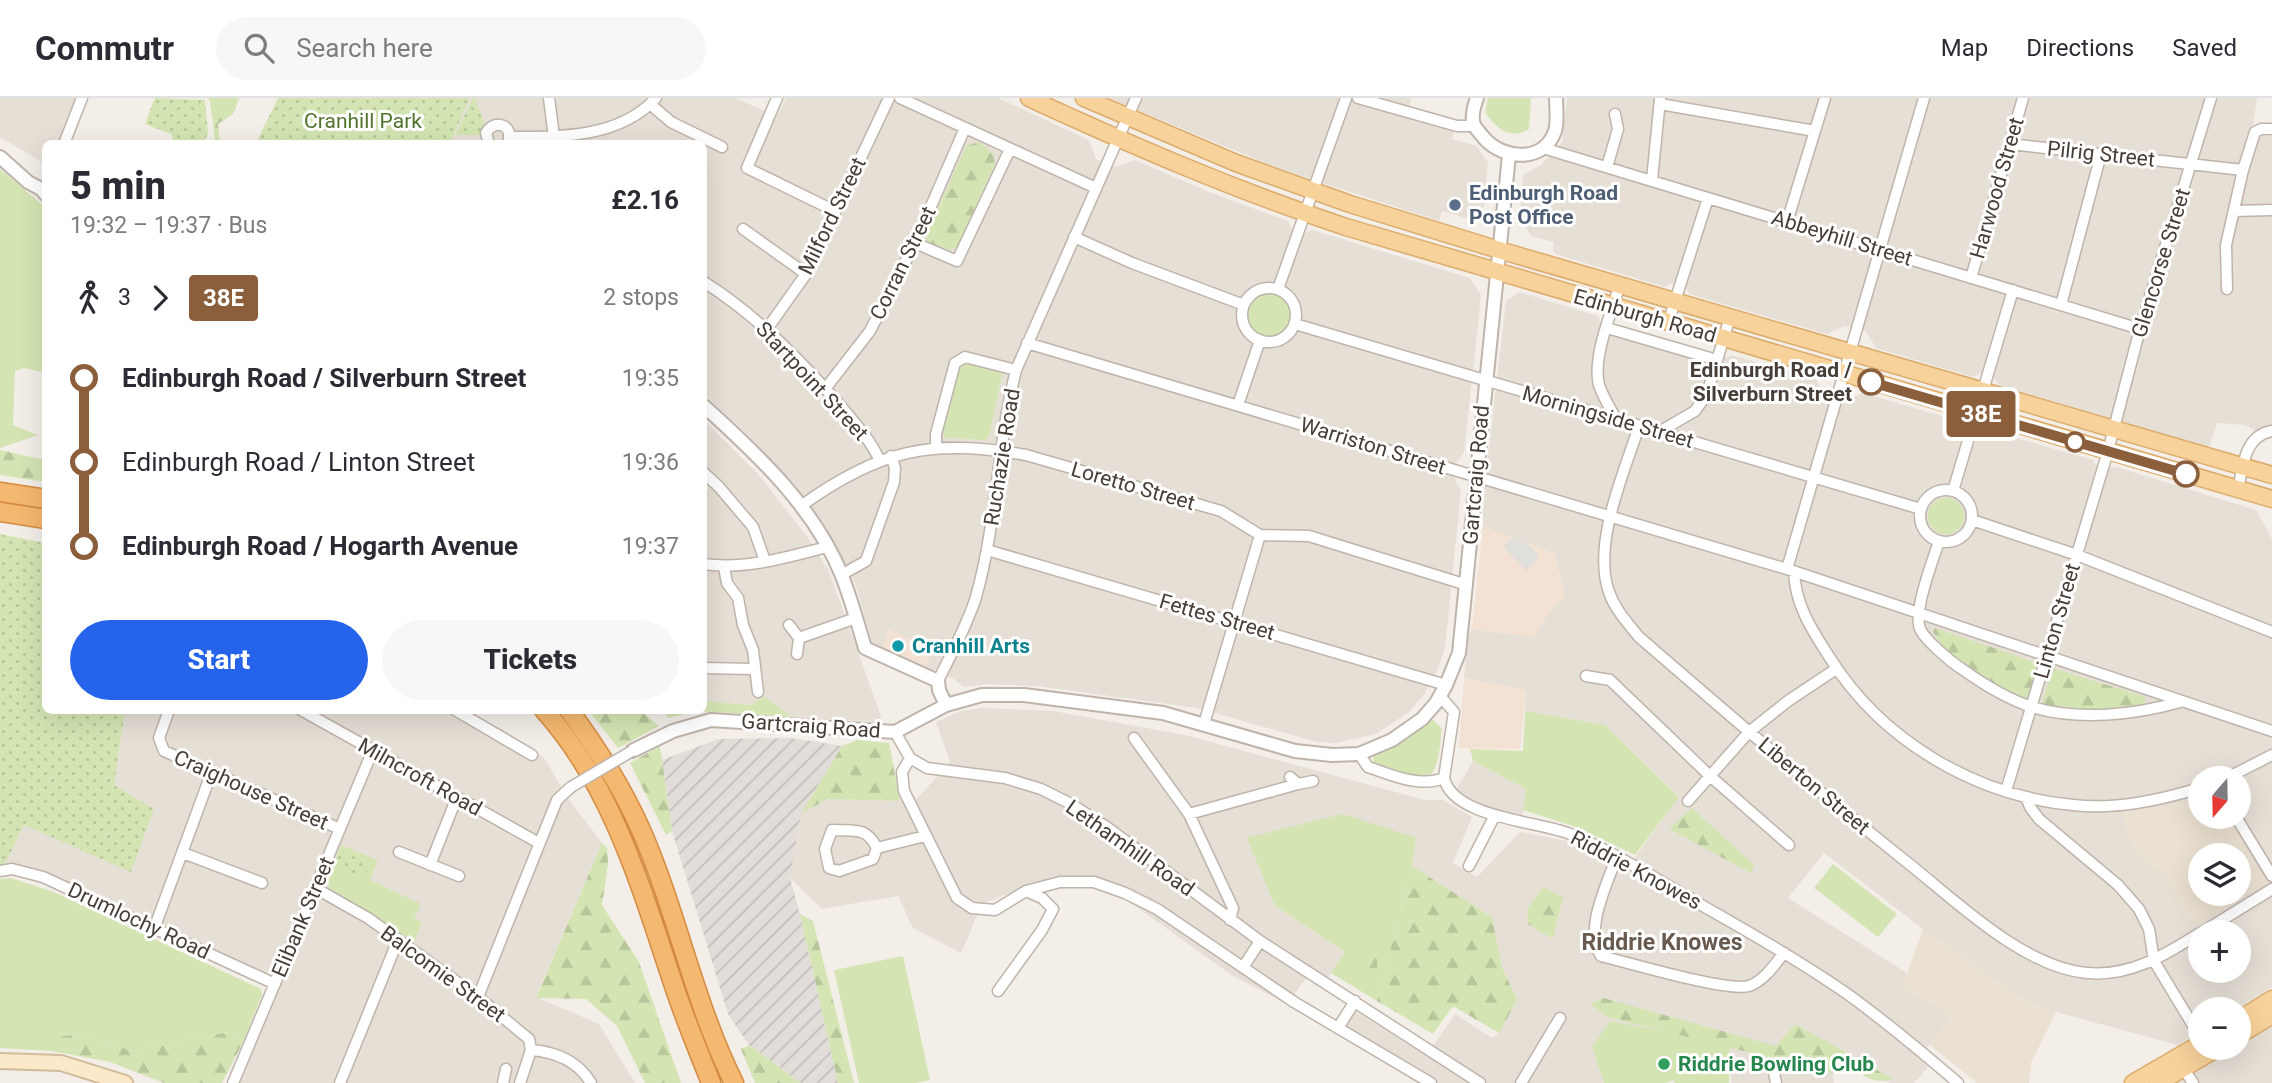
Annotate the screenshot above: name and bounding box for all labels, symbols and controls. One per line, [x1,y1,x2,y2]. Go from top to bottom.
search box [216,17,706,80]
text: Commutr [35,29,174,68]
icon: search [240,29,278,67]
text: Search here [296,33,433,63]
text: Map [1941,34,1988,62]
text: Directions [2026,34,2134,62]
text: Saved [2172,34,2237,62]
park label: Cranhill Park [304,109,422,133]
street label: Harwood Street [1965,114,2029,261]
street label: Pilrig Street [2046,136,2156,172]
street label: Milford Street [793,153,871,278]
text: 5 min [70,164,166,208]
place label: Edinburgh Road Post Office [1469,181,1618,229]
text: £2.16 [611,185,679,215]
street label: Glencorse Street [2127,185,2195,341]
marker: Edinburgh Road Post Office [1447,197,1463,213]
street label: Corran Street [865,202,941,324]
street label: Abbeyhill Street [1769,205,1915,271]
text: 19:32 – 19:37 · Bus [70,212,267,239]
icon: walk [70,279,108,317]
icon: forward [141,279,179,317]
text: 3 [118,284,131,311]
text: 38E [203,284,244,312]
text: 2 stops [603,284,679,311]
street label: Edinburgh Road [1571,284,1719,348]
street label: Startpoint Street [751,317,873,445]
place label: Edinburgh Road / Silverburn Street [1690,358,1852,406]
text: Edinburgh Road / Silverburn Street [122,363,526,393]
text: 19:35 [622,365,679,392]
marker: Edinburgh Road / Silverburn Street [1858,369,1884,395]
street label: Morningside Street [1520,381,1697,453]
street label: Ruchazie Road [979,387,1025,527]
line badge: 38E [1941,391,2021,437]
text: 38E [1960,400,2002,428]
street label: Gartcraig Road [1458,404,1494,546]
street label: Warriston Street [1297,412,1449,480]
unlabelled marker [2065,432,2085,452]
text: Edinburgh Road / Linton Street [122,447,475,477]
text: 19:36 [622,449,679,476]
street label: Loretto Street [1068,457,1198,515]
unlabelled marker [2173,461,2199,487]
text: Edinburgh Road / Hogarth Avenue [122,531,518,561]
text: 19:37 [622,533,679,560]
street label: Linton Street [2029,560,2085,681]
street label: Fettes Street [1157,589,1278,645]
button: Start [70,620,368,700]
button: Tickets [382,620,679,700]
place label: Cranhill Arts [912,634,1030,658]
marker: Cranhill Arts [890,638,906,654]
street label: Gartcraig Road [741,709,881,743]
street label: Milncroft Road [354,733,486,821]
street label: Liberton Street [1753,733,1875,840]
street label: Craighouse Street [170,745,332,835]
north arrow [2188,766,2250,830]
map controls [2188,766,2251,1060]
street label: Lethamhill Road [1061,795,1199,901]
street label: Riddrie Knowes [1567,825,1705,915]
button: layers [2188,843,2251,906]
street label: Elibank Street [267,853,339,981]
street label: Drumlochy Road [64,878,214,964]
button: + [2188,920,2251,983]
street label: Balcomie Street [376,921,510,1027]
district label: Riddrie Knowes [1582,929,1742,956]
button: − [2188,997,2251,1060]
place label: Riddrie Bowling Club [1678,1052,1874,1076]
marker: Riddrie Bowling Club [1656,1056,1672,1072]

